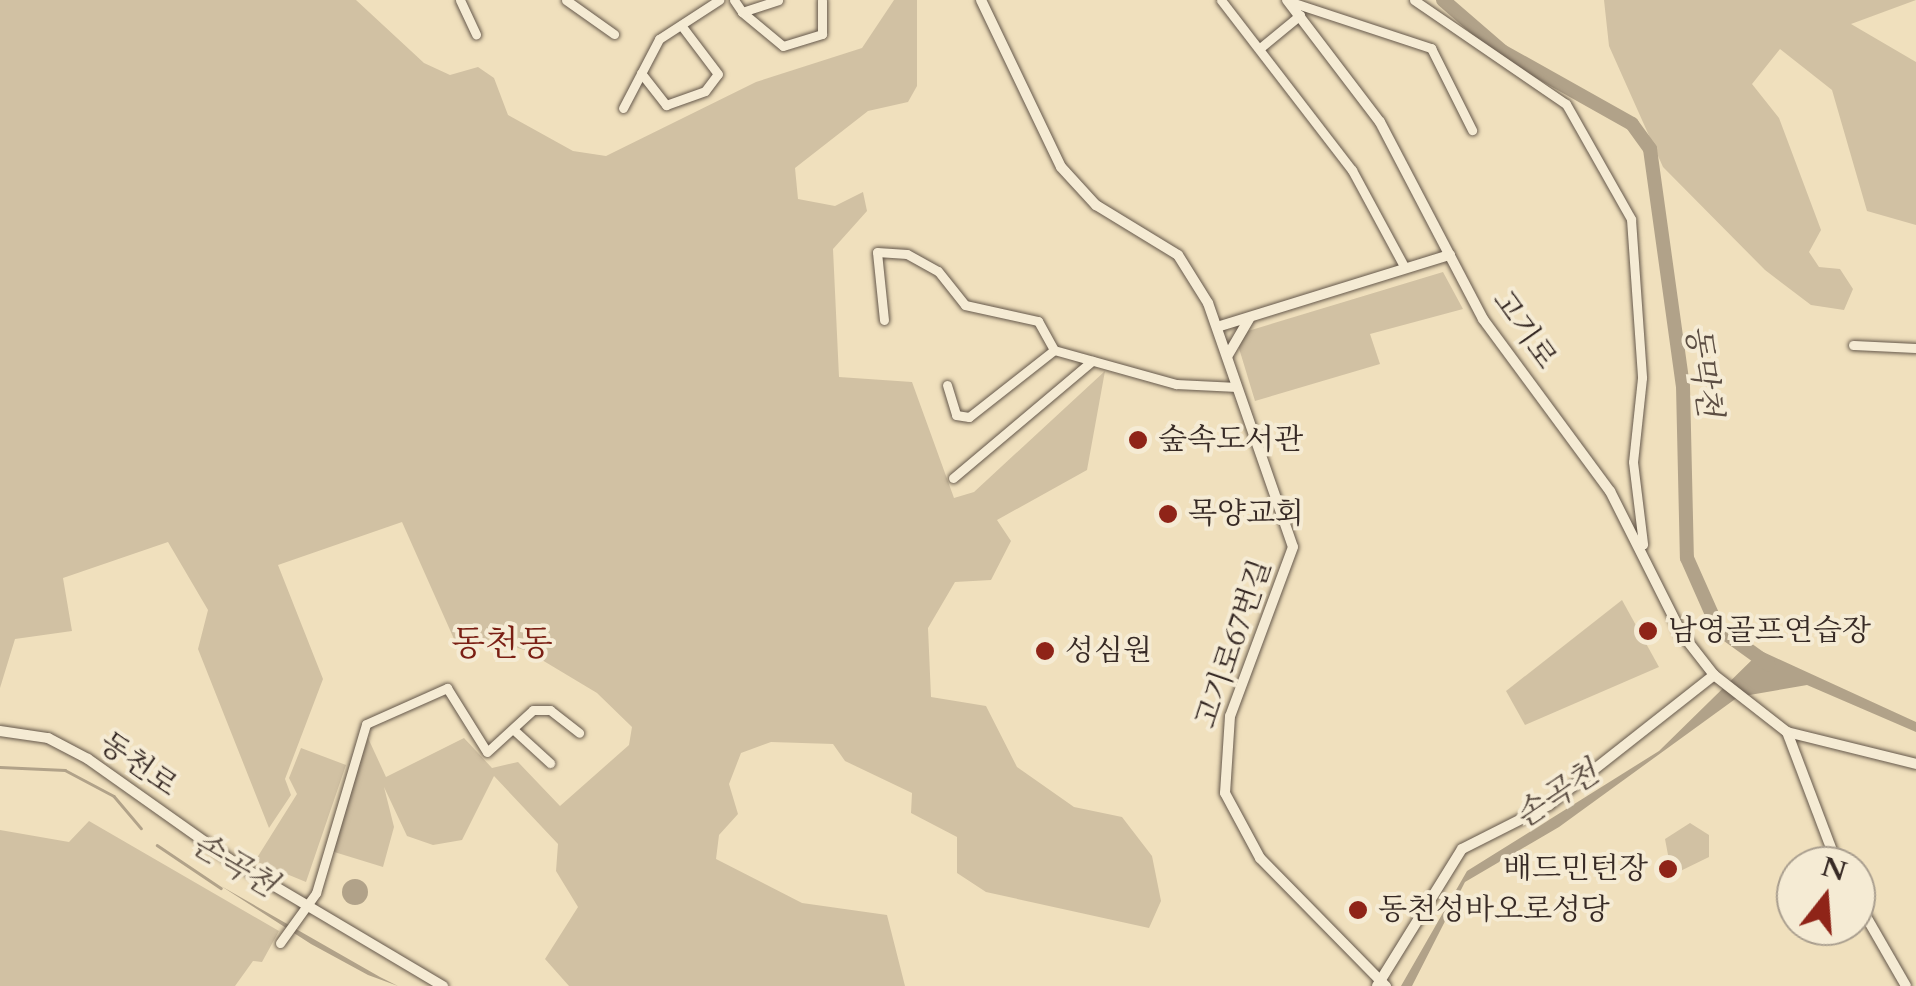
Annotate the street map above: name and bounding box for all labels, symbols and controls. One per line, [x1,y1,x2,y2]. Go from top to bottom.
street label: 고기로 [1484,284,1564,376]
water label: 동막천 [1678,322,1728,420]
place label: 숲속도서관 [1158,422,1303,458]
marker: 숲속도서관 [1127,429,1149,451]
place label: 목양교회 [1188,496,1304,532]
marker: 목양교회 [1157,503,1179,525]
street label: 고기로67번길 [1188,555,1280,733]
place label: 남영골프연습장 [1668,613,1871,649]
marker: 남영골프연습장 [1637,620,1659,642]
district label: 동천동 [451,623,553,665]
place label: 성심원 [1065,633,1152,669]
marker: 성심원 [1034,640,1056,662]
street label: 동천로 [92,725,184,805]
water label: 손곡천 [1508,754,1606,836]
water label: 손곡천 [184,825,284,905]
north arrow [1776,846,1876,946]
text: N [1817,847,1851,891]
place label: 배드민턴장 [1503,851,1648,887]
marker: 배드민턴장 [1657,858,1679,880]
place label: 동천성바오로성당 [1378,892,1610,928]
marker: 동천성바오로성당 [1347,899,1369,921]

